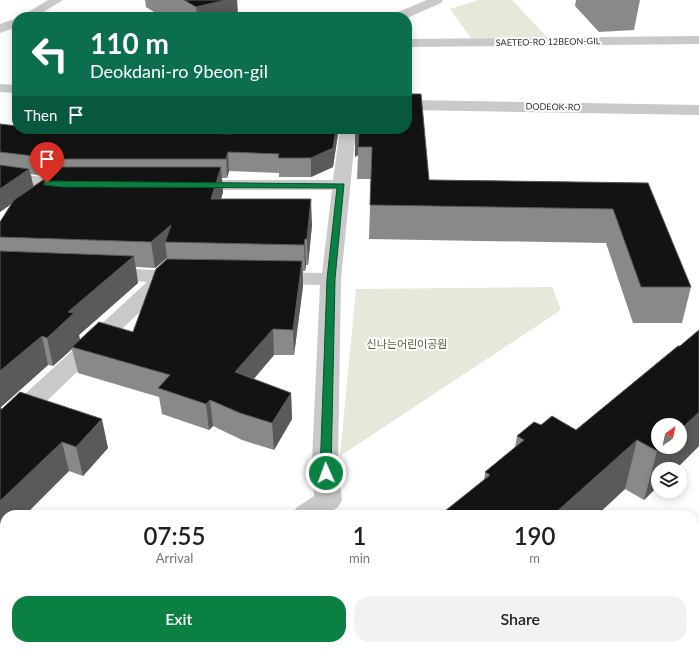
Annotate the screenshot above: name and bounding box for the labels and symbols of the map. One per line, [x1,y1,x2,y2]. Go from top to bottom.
street label: SAETEO-RO 12BEON-GIL [496,35,601,48]
street label: DODEOK-RO [525,101,581,112]
pin [30,142,64,183]
park label: 신나는어린이공원 [367,337,447,350]
north arrow [651,418,687,454]
position arrow [305,452,347,494]

